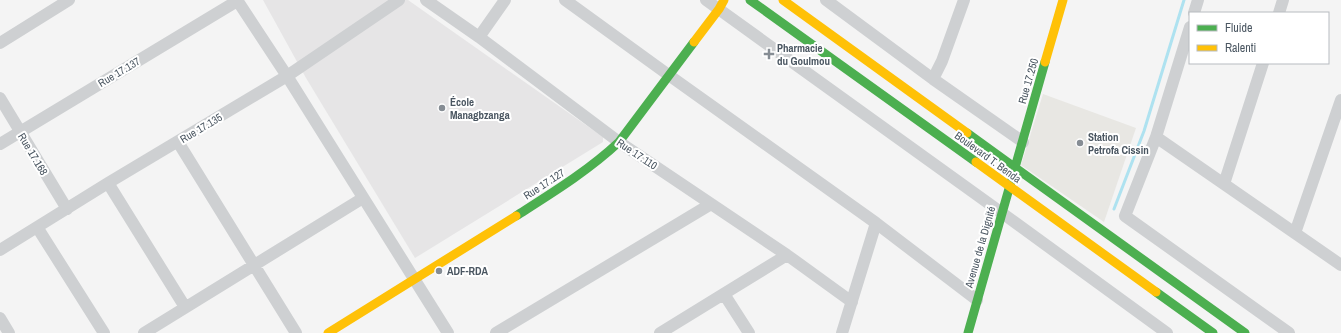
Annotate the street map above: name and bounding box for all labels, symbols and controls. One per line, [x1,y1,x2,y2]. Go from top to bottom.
legend [1189,12,1329,64]
text: Fluide [1225,20,1252,36]
text: Ralenti [1225,40,1256,56]
place label: Pharmacie du Goulmou [777,41,830,68]
marker: Pharmacie du Goulmou [764,49,774,59]
street label: Rue 17.137 [95,54,143,90]
street label: Rue 17.250 [1015,57,1041,105]
place label: École Managbzanga [450,95,510,122]
marker: École Managbzanga [437,103,447,113]
street label: Rue 17.135 [177,110,225,146]
street label: Boulevard T. Benda [952,128,1024,186]
street label: Rue 17.168 [15,130,51,178]
place label: Station Petrofa Cissin [1088,130,1149,157]
street label: Rue 17.110 [614,135,660,173]
marker: Station Petrofa Cissin [1075,138,1085,148]
street label: Rue 17.127 [521,165,567,203]
street label: Avenue de la Dignité [961,205,998,290]
place label: ADF-RDA [447,264,489,278]
marker: ADF-RDA [434,266,444,276]

